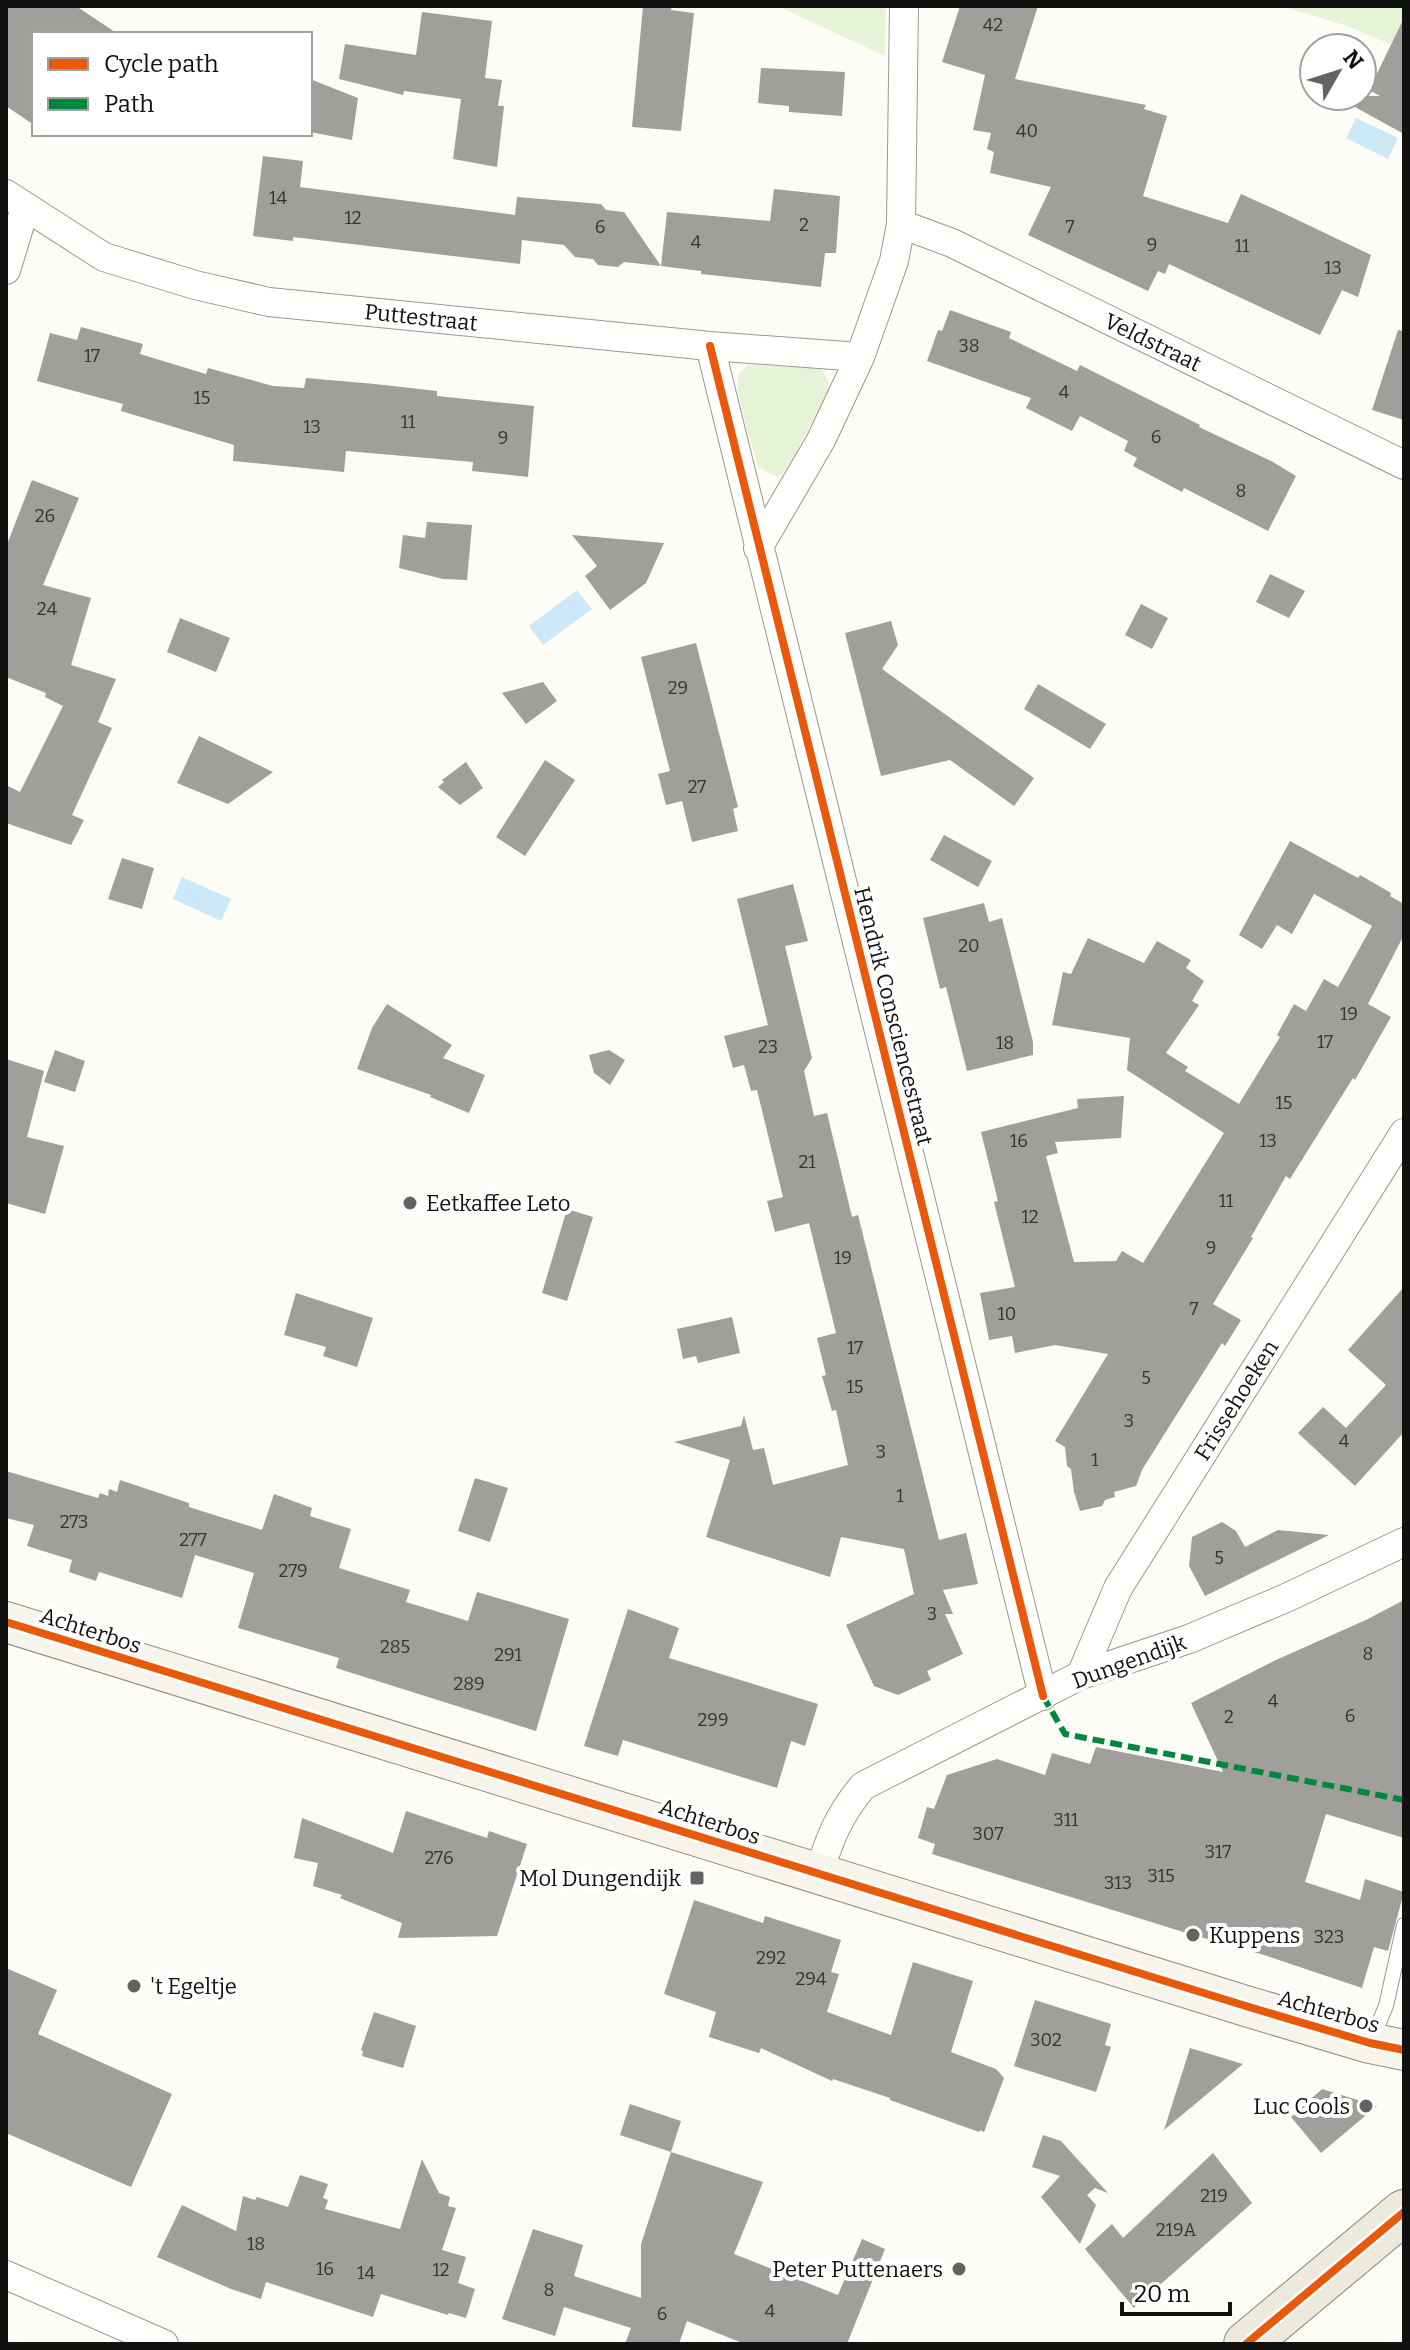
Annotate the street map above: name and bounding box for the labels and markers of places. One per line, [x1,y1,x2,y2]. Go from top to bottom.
place label: Eetkaffee Leto [426,1190,570,1217]
marker: Eetkaffee Leto [401,1194,419,1212]
place label: Mol Dungendijk [519,1865,682,1892]
marker: Mol Dungendijk [688,1869,706,1887]
place label: Kuppens [1209,1922,1300,1949]
marker: Kuppens [1184,1926,1202,1944]
place label: 't Egeltje [150,1973,237,2000]
marker: 't Egeltje [125,1977,143,1995]
place label: Luc Cools [1253,2093,1350,2120]
marker: Luc Cools [1357,2097,1375,2115]
place label: Peter Puttenaers [772,2256,943,2283]
marker: Peter Puttenaers [950,2260,968,2278]

